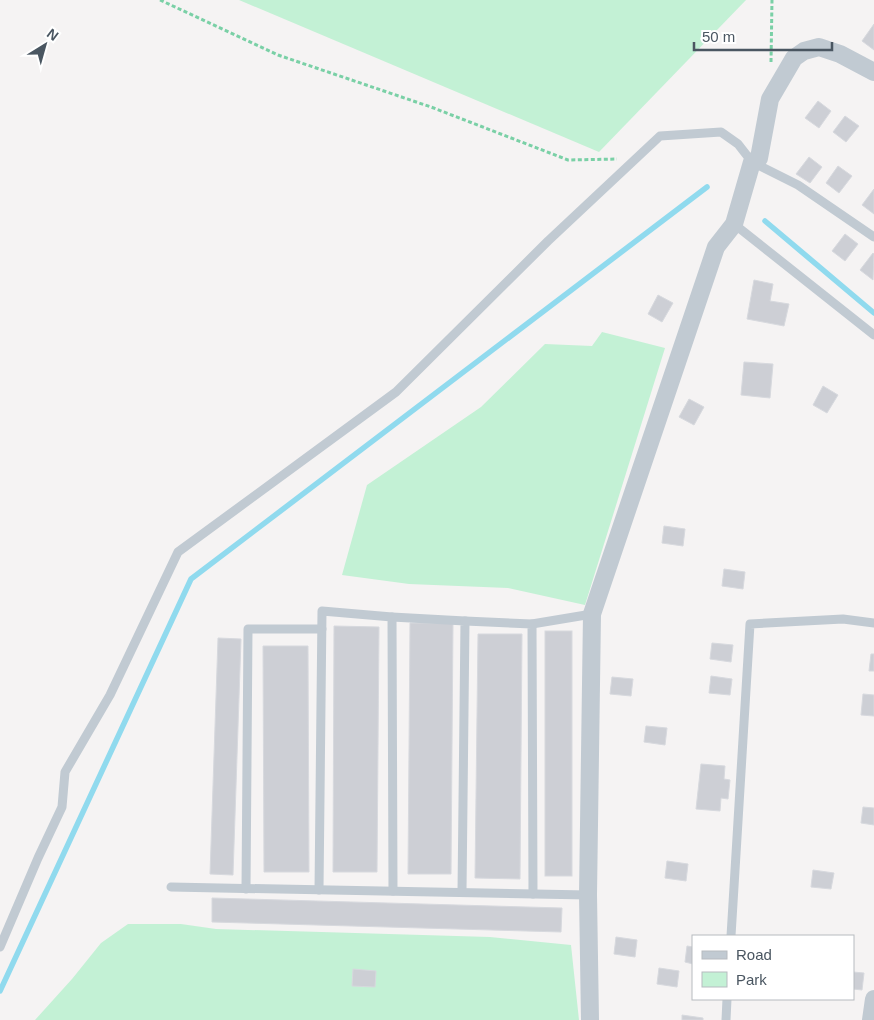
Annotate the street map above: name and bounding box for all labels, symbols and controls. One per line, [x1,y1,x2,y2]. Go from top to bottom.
north arrow [20,20,70,70]
scale bar [694,20,832,52]
text: N [44,25,62,44]
text: 50 m [702,28,735,45]
legend [692,935,854,1000]
text: Road [736,946,772,963]
text: Park [736,971,767,988]

